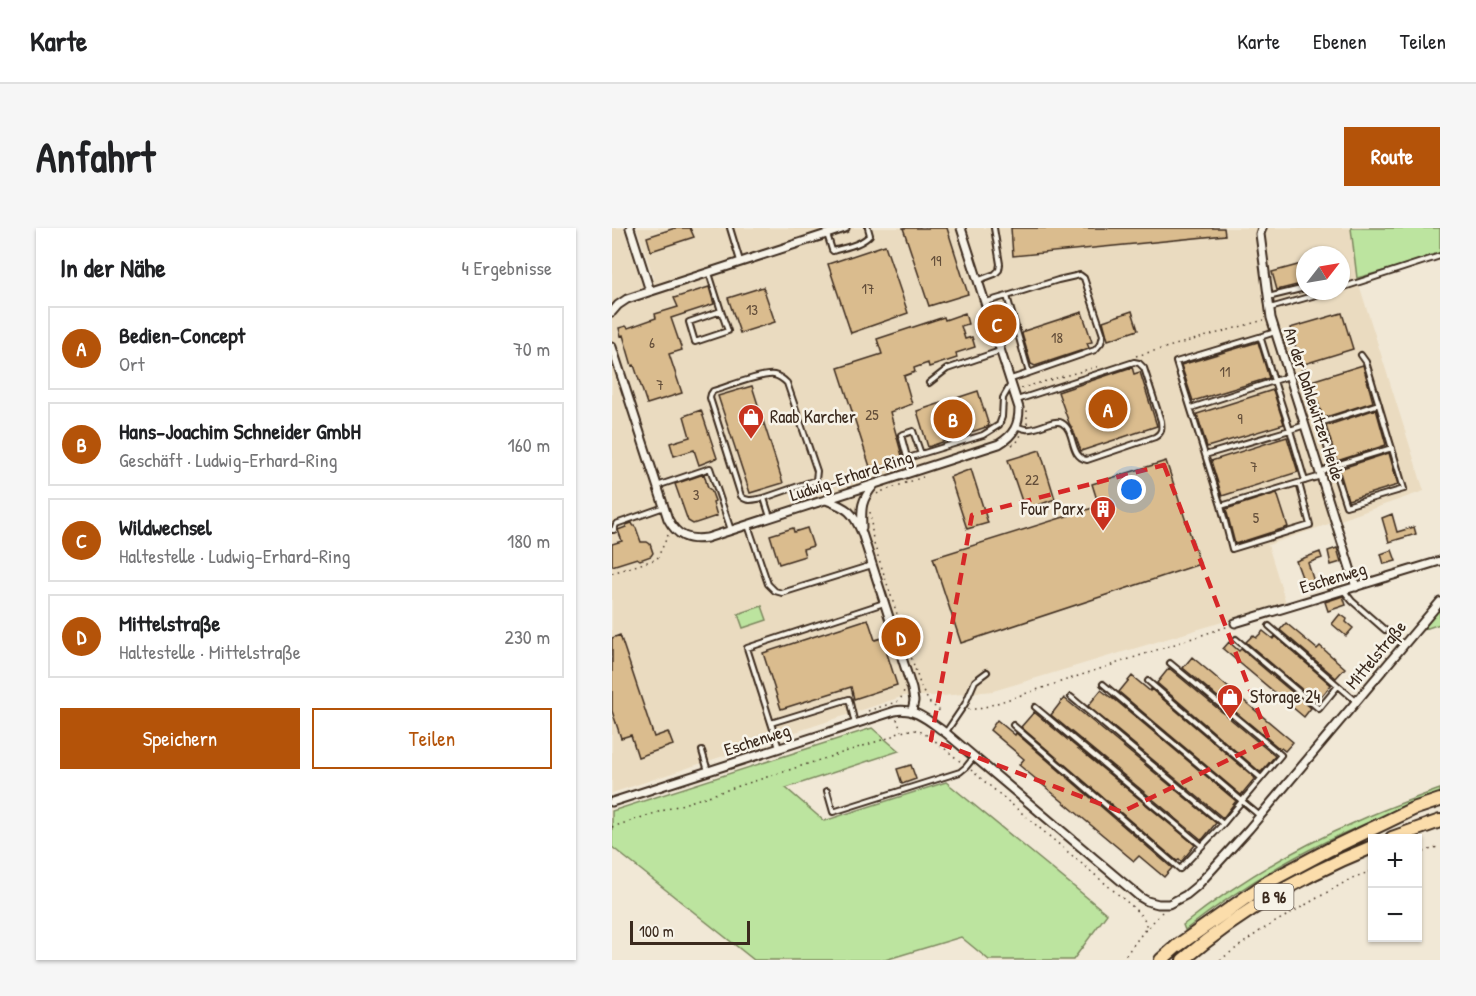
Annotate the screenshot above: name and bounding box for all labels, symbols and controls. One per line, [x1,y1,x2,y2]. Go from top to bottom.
text: Karte [30,22,87,60]
text: Karte [1237,27,1280,56]
text: Ebenen [1313,27,1367,56]
text: Teilen [1400,27,1446,56]
button: Route [1344,127,1440,186]
text: Anfahrt [36,128,155,185]
north arrow [1296,246,1350,300]
text: In der Nähe [60,250,166,285]
house number: 19 [931,250,942,271]
text: 4 Ergebnisse [461,254,552,281]
house number: 17 [862,278,874,299]
house number: 13 [746,299,758,320]
pin: C [978,302,1016,346]
text: Bedien-Concept [119,320,245,350]
street label: An der Dahlewitzer Heide [1278,324,1351,484]
house number: 18 [1051,327,1063,348]
house number: 6 [649,332,655,353]
text: A [77,335,86,362]
text: 70 m [513,335,550,362]
text: Ort [119,350,145,377]
house number: 11 [1220,361,1230,382]
house number: 7 [656,374,664,395]
pin: A [1088,386,1128,432]
pin: B [934,396,972,441]
shop icon: Raab Karcher [736,402,766,440]
place label: Raab Karcher [770,404,856,429]
house number: 25 [865,404,879,425]
house number: 9 [1237,408,1243,429]
text: Hans-Joachim Schneider GmbH [119,416,361,446]
text: B [76,431,87,458]
text: 160 m [508,431,550,458]
street label: Ludwig-Erhard-Ring [786,444,915,507]
text: Geschäft · Ludwig-Erhard-Ring [119,446,337,473]
house number: 7 [1250,456,1258,477]
house number: 22 [1025,469,1039,490]
your location [1117,475,1146,504]
house number: 3 [693,484,700,505]
building icon: Four Parx [1088,494,1118,532]
place label: Four Parx [1020,496,1084,521]
house number: 5 [1253,507,1260,528]
text: Wildwechsel [119,512,212,542]
text: C [76,527,87,554]
text: 180 m [507,527,550,554]
text: Haltestelle · Ludwig-Erhard-Ring [119,542,351,569]
street label: Eschenweg [1297,556,1369,599]
text: Mittelstraße [119,608,220,638]
pin: D [882,614,920,660]
street label: Mittelstraße [1339,615,1412,694]
text: D [77,623,86,650]
text: 230 m [505,623,550,650]
text: Haltestelle · Mittelstraße [119,638,301,665]
shop icon: Storage 24 [1215,682,1245,720]
place label: Storage 24 [1250,684,1320,709]
button: Speichern [60,708,300,769]
button: Teilen [312,708,552,769]
street label: Eschenweg [721,717,793,762]
map controls [1368,834,1422,942]
button: + [1368,834,1422,888]
road number: B 96 [1254,884,1294,910]
button: − [1368,888,1422,942]
scale bar [630,918,750,946]
text: 100 m [639,920,674,942]

